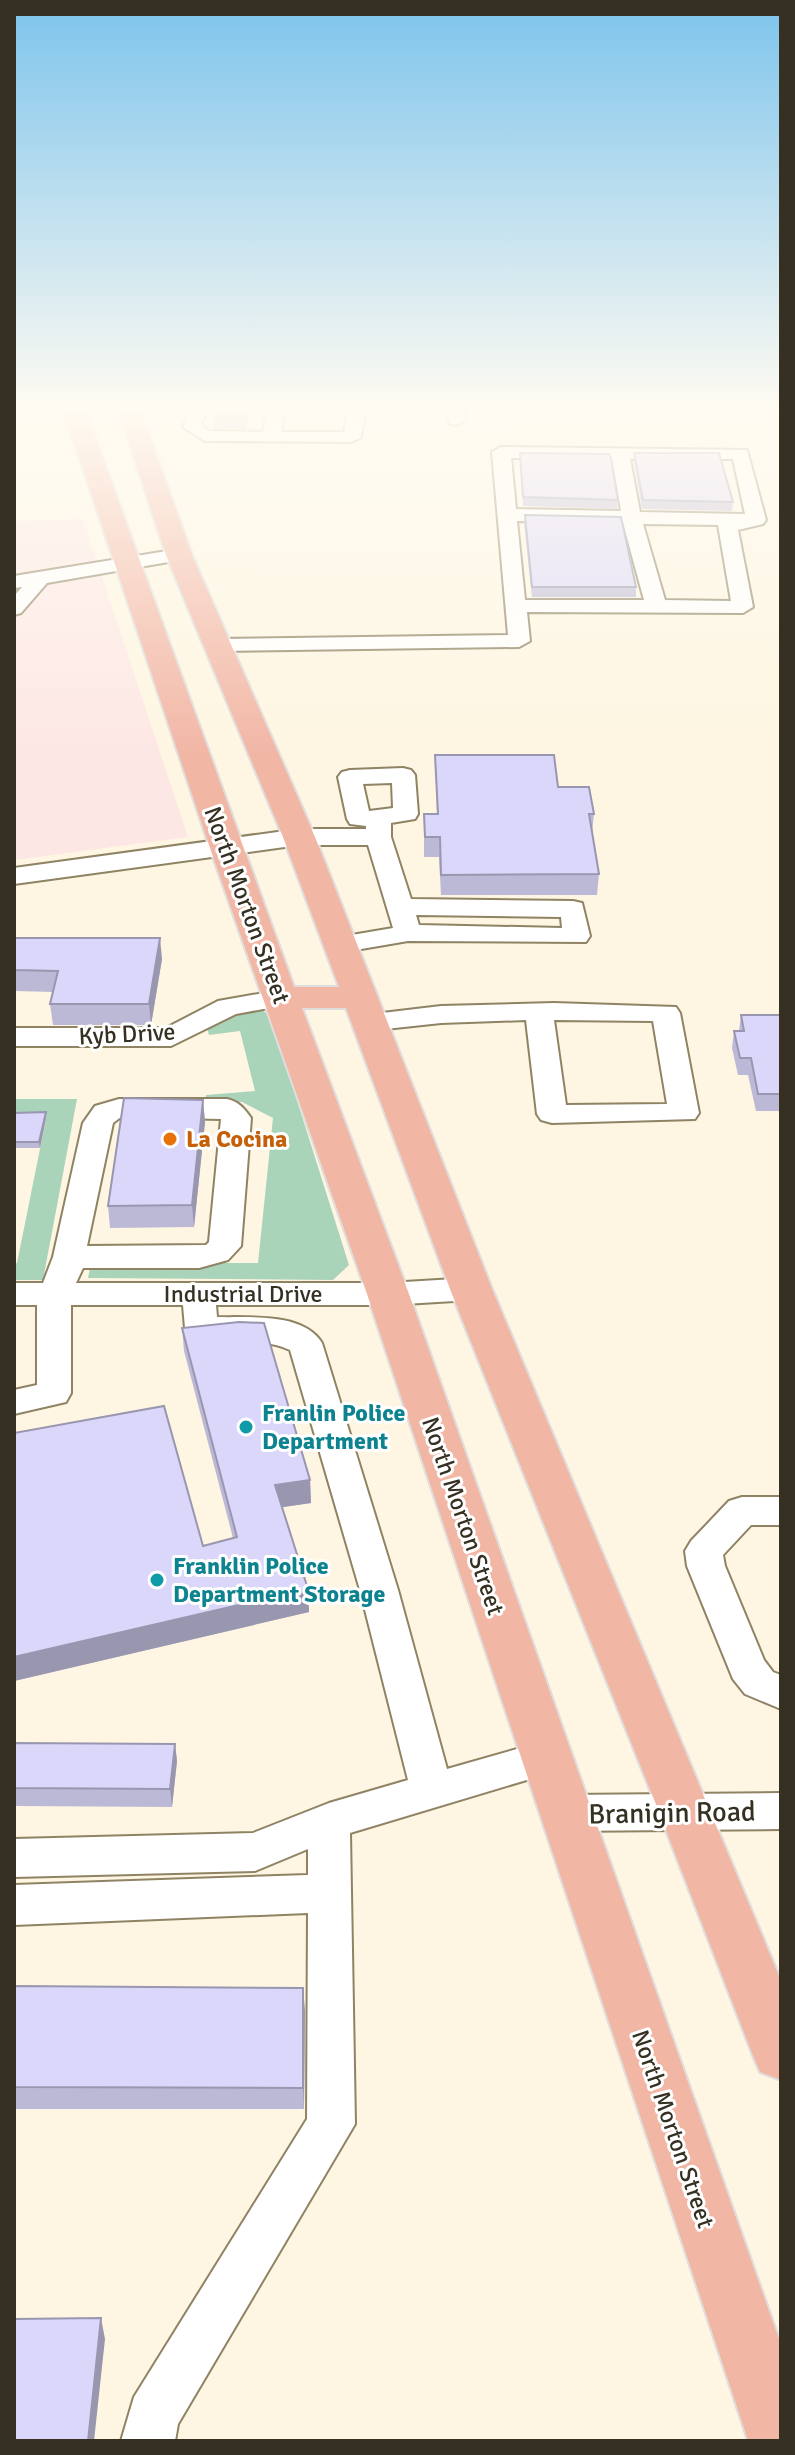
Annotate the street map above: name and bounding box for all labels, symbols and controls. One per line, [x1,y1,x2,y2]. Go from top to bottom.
street label: North Morton Street [197,802,297,1008]
street label: Kyb Drive [78,1016,176,1052]
place label: La Cocina [186,1124,287,1154]
marker: La Cocina [161,1130,179,1148]
street label: Industrial Drive [164,1279,322,1309]
place label: Franlin Police Department [262,1398,405,1456]
street label: North Morton Street [415,1413,511,1619]
marker: Franlin Police Department [237,1418,255,1436]
place label: Franklin Police Department Storage [173,1551,385,1609]
marker: Franklin Police Department Storage [148,1571,166,1589]
street label: Branigin Road [588,1795,756,1831]
street label: North Morton Street [625,2026,721,2232]

